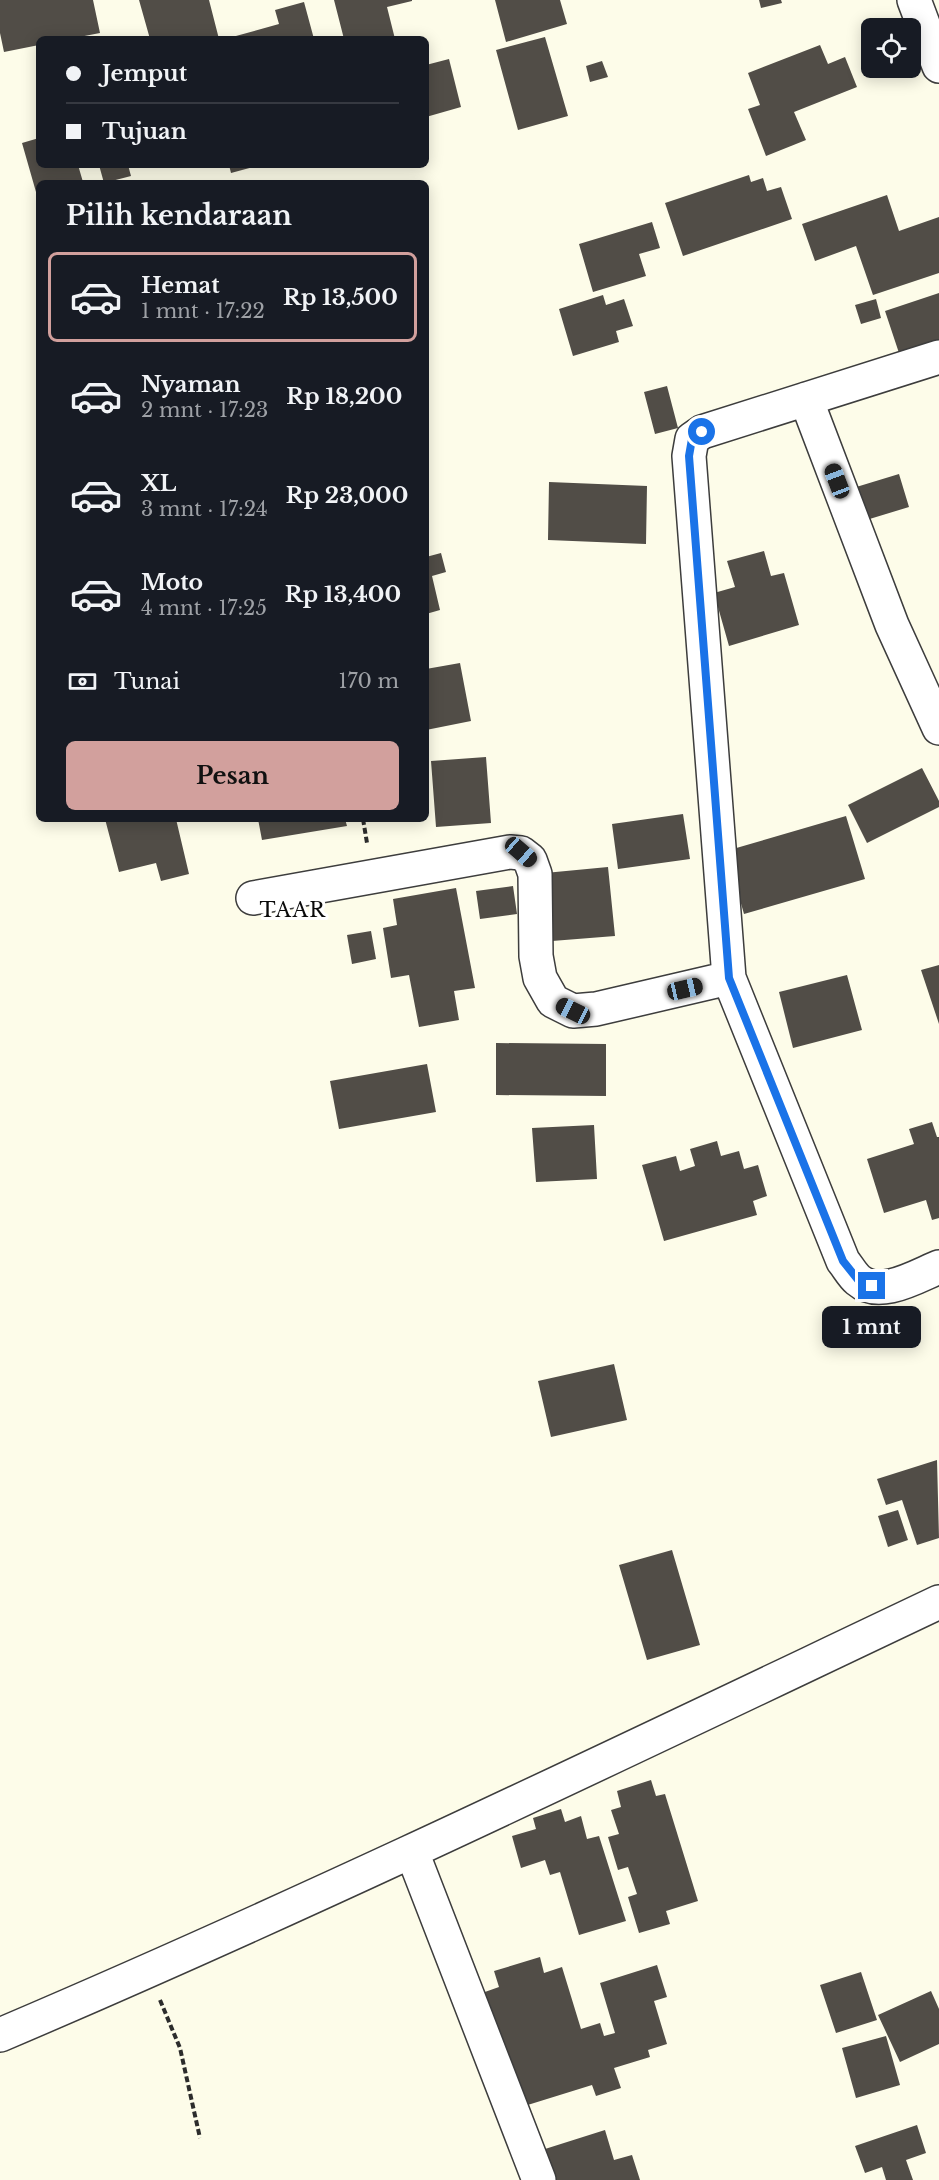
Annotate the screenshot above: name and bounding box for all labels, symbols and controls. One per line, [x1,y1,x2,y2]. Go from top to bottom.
map controls [861,18,921,78]
button: locate [861,18,921,78]
text: Jemput [102,60,187,87]
text: Tujuan [102,118,187,145]
text: Pilih kendaraan [66,199,292,232]
icon: car [69,270,123,324]
text: Hemat [141,272,220,299]
text: Rp 13,500 [283,284,398,311]
text: 1 mnt · 17:22 [141,299,265,323]
icon: car [69,369,123,423]
text: Nyaman [141,371,240,398]
text: Rp 18,200 [286,383,402,410]
text: 2 mnt · 17:23 [141,398,268,422]
route start [688,418,715,445]
car [822,461,852,501]
icon: car [69,468,123,522]
text: XL [141,470,176,497]
text: Rp 23,000 [286,482,408,509]
text: 3 mnt · 17:24 [141,497,268,521]
icon: car [69,567,123,621]
text: Moto [141,569,203,596]
text: Rp 13,400 [285,581,401,608]
text: 4 mnt · 17:25 [141,596,267,620]
icon: cash [66,665,99,698]
text: Tunai [114,668,180,695]
text: 170 m [339,669,399,693]
button: Pesan [66,741,399,810]
car [502,833,540,871]
district label: TAAR [259,898,327,922]
car [665,976,705,1002]
car [553,995,593,1027]
route end [858,1272,885,1299]
callout: 1 mnt [822,1307,922,1349]
text: 1 mnt [842,1315,901,1339]

